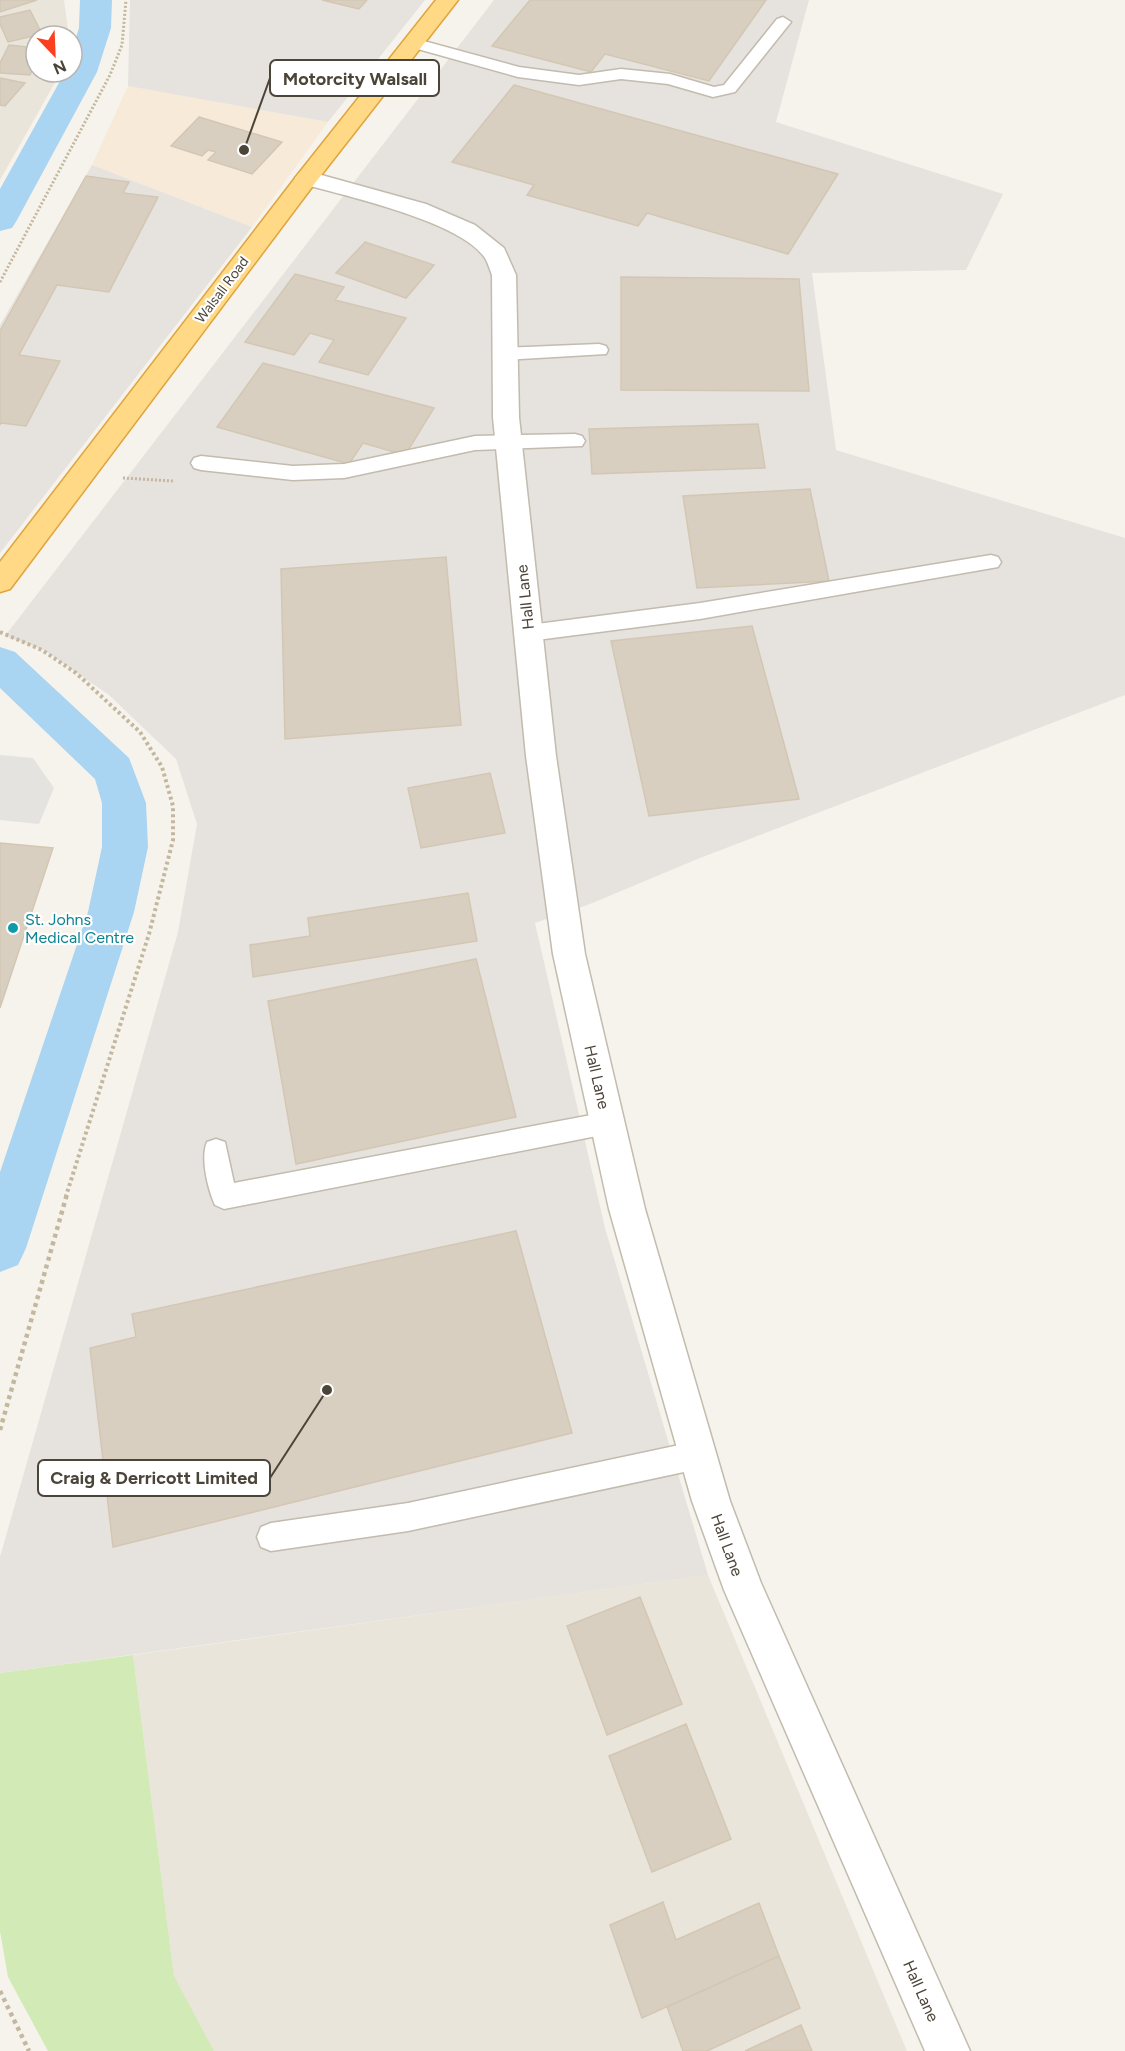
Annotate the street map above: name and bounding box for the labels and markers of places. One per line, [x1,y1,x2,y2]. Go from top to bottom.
callout: Motorcity Walsall [270,60,439,96]
place label: St. Johns Medical Centre [25,910,134,947]
marker: St. Johns Medical Centre [6,921,20,935]
callout: Craig & Derricott Limited [38,1460,270,1496]

